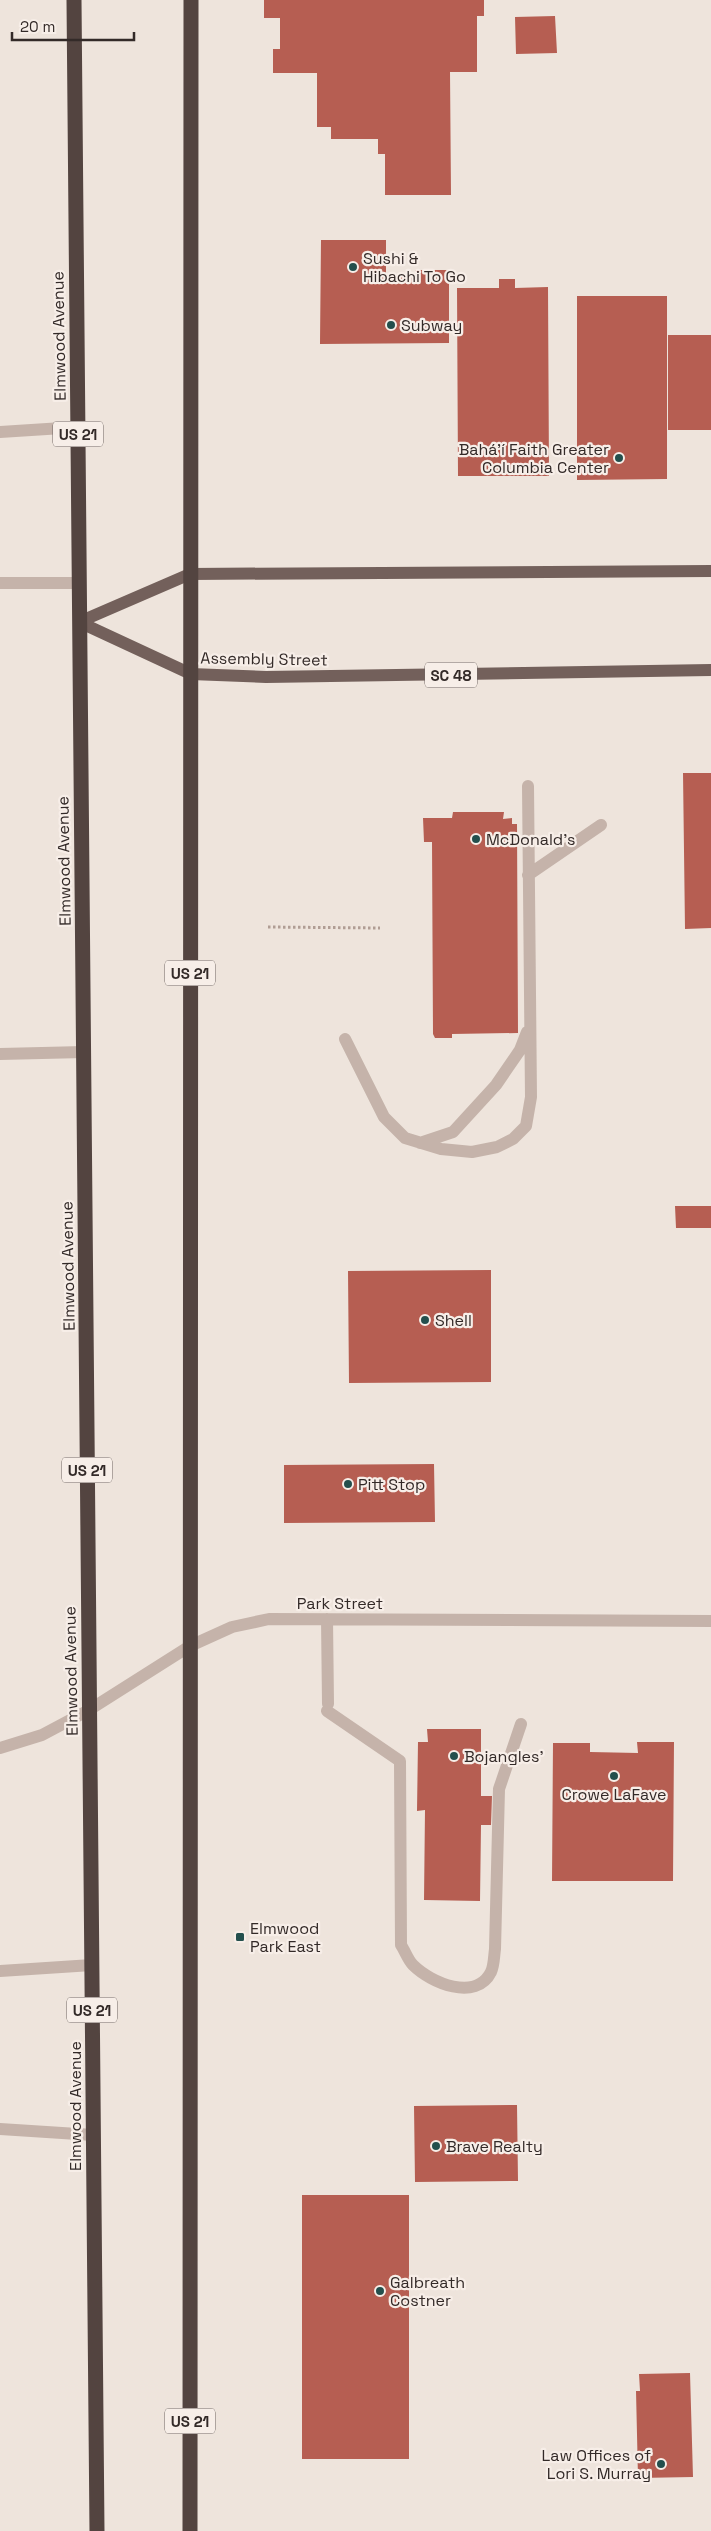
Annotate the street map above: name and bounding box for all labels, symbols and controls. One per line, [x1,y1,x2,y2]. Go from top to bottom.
scale bar [12,10,135,42]
text: 20 m [20,17,55,36]
place label: Sushi & Hibachi To Go [363,248,466,287]
marker: Sushi & Hibachi To Go [347,261,359,273]
street label: Elmwood Avenue [47,271,71,401]
place label: Subway [401,315,462,336]
marker: Subway [385,319,397,331]
road number: US 21 [53,422,103,446]
place label: Bahá’í Faith Greater Columbia Center [459,439,609,478]
marker: Bahá’í Faith Greater Columbia Center [613,452,625,464]
street label: Assembly Street [200,647,328,671]
road number: SC 48 [425,662,477,688]
street label: Elmwood Avenue [52,796,76,926]
place label: McDonald's [486,829,576,850]
marker: McDonald's [470,833,482,845]
road number: US 21 [165,960,215,986]
street label: Elmwood Avenue [56,1201,80,1331]
place label: Shell [435,1310,472,1331]
marker: Shell [419,1314,431,1326]
road number: US 21 [62,1458,112,1482]
place label: Pitt Stop [358,1474,425,1495]
marker: Pitt Stop [342,1478,354,1490]
street label: Park Street [297,1593,383,1614]
street label: Elmwood Avenue [59,1606,83,1736]
place label: Bojangles' [464,1746,543,1767]
marker: Bojangles' [448,1750,460,1762]
marker: Crowe LaFave [608,1770,620,1782]
place label: Crowe LaFave [562,1784,667,1805]
place label: Elmwood Park East [250,1918,321,1957]
marker: Elmwood Park East [234,1931,246,1943]
road number: US 21 [67,1998,117,2022]
street label: Elmwood Avenue [65,2041,86,2171]
place label: Brave Realty [446,2136,543,2157]
marker: Brave Realty [430,2140,442,2152]
place label: Galbreath Costner [390,2272,465,2311]
marker: Galbreath Costner [374,2285,386,2297]
road number: US 21 [165,2408,215,2434]
place label: Law Offices of Lori S. Murray [542,2445,651,2484]
marker: Law Offices of Lori S. Murray [655,2458,667,2470]

